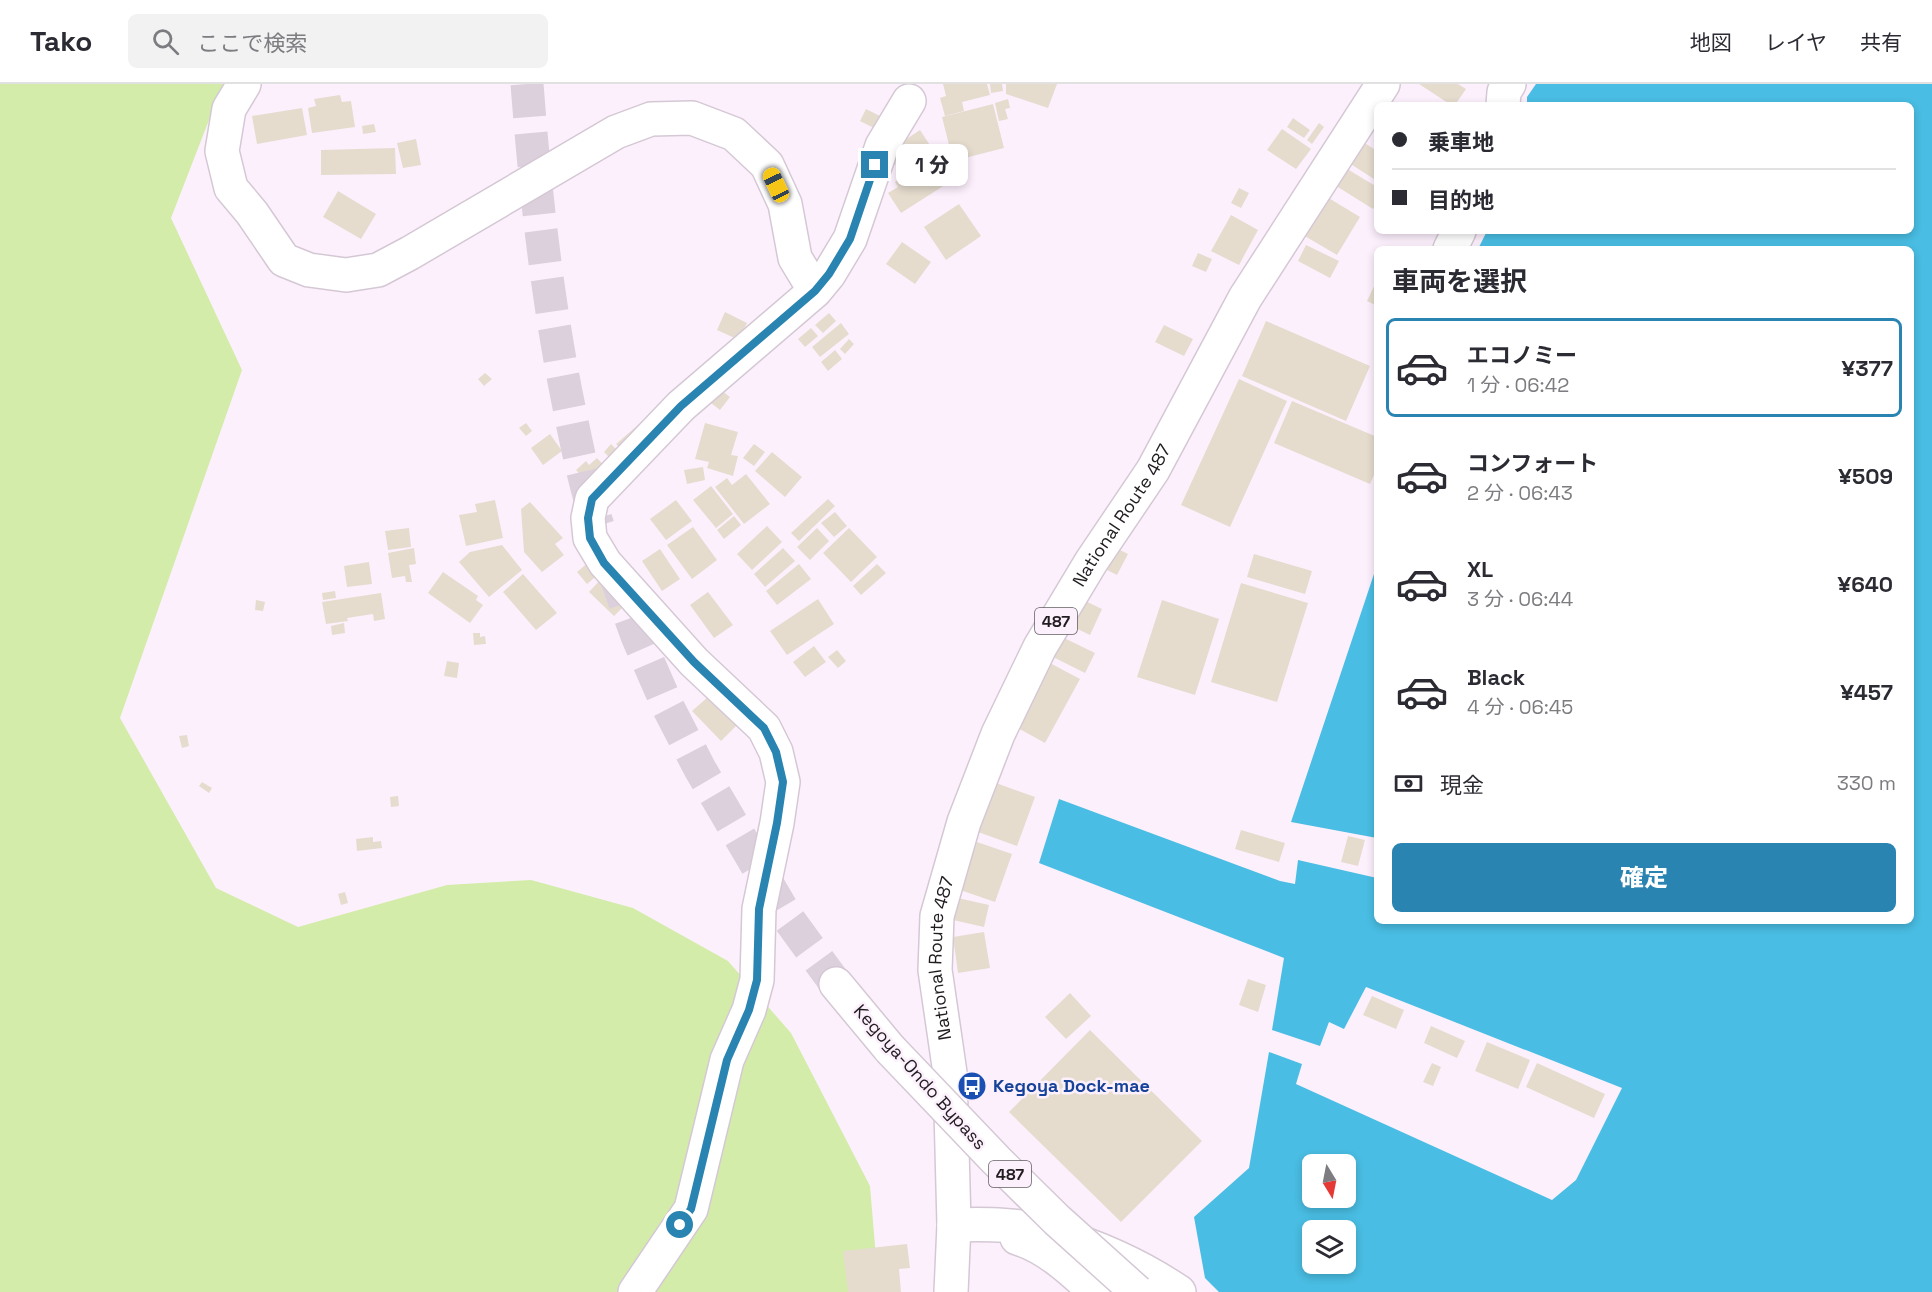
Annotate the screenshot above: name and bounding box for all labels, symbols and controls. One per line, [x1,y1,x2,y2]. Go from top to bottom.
search box [128,14,548,68]
text: Tako [30,23,92,59]
icon: search [149,25,182,58]
text: ここで検索 [197,29,307,57]
text: 地図 [1690,29,1732,56]
text: レイヤ [1765,29,1827,56]
text: 共有 [1860,29,1902,56]
text: 乗車地 [1428,128,1494,156]
callout: 1 分 [896,144,968,186]
route end [861,151,888,178]
text: 1 分 [915,152,949,178]
car [760,165,792,205]
text: 目的地 [1428,186,1494,214]
text: 車両を選択 [1392,264,1527,299]
icon: car [1395,341,1449,395]
text: エコノミー [1467,341,1577,369]
text: ¥377 [1842,354,1893,382]
text: 1 分 · 06:42 [1467,372,1569,398]
street label: National Route 487 [1067,440,1176,591]
icon: car [1395,449,1449,503]
text: コンフォート [1467,449,1598,477]
text: ¥509 [1838,462,1893,490]
text: 2 分 · 06:43 [1467,480,1573,506]
text: XL [1467,555,1493,583]
icon: car [1395,557,1449,611]
text: ¥640 [1838,570,1893,598]
text: 3 分 · 06:44 [1467,586,1573,612]
road number: 487 [1035,608,1077,634]
text: Black [1467,663,1525,691]
icon: car [1395,665,1449,719]
text: ¥457 [1840,678,1893,706]
text: 4 分 · 06:45 [1467,694,1573,720]
icon: cash [1392,767,1425,800]
text: 330 m [1837,770,1896,796]
text: 現金 [1440,771,1484,799]
button: 確定 [1392,843,1896,912]
street label: National Route 487 [923,874,959,1042]
street label: Kegoya-Ondo Bypass [849,999,992,1154]
bus stop icon: Kegoya Dock-mae [956,1070,988,1102]
place label: Kegoya Dock-mae [993,1074,1150,1097]
north arrow [1302,1154,1356,1208]
map controls [1302,1154,1356,1274]
road number: 487 [989,1161,1031,1187]
route start [666,1211,693,1238]
button: layers [1302,1220,1356,1274]

